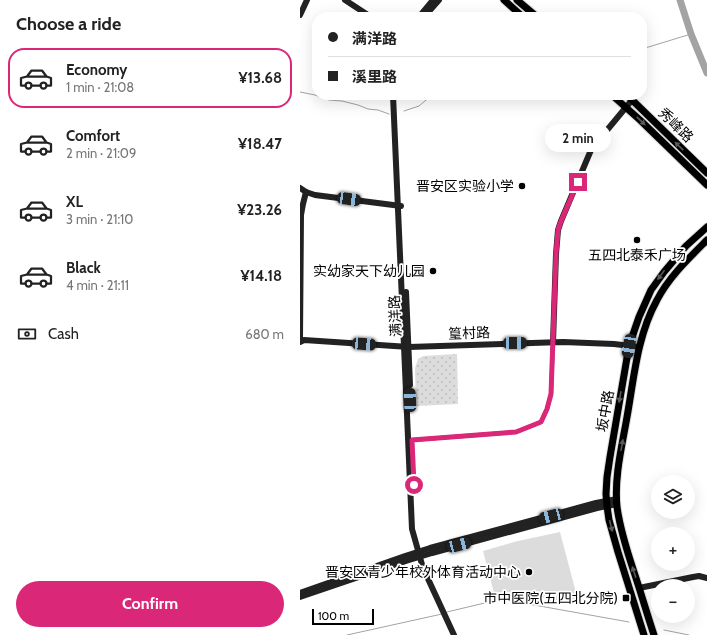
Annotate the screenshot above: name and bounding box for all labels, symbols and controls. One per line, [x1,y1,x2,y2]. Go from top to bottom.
text: Choose a ride [16,13,121,35]
text: 满洋路 [352,30,397,48]
icon: car [18,60,54,96]
text: Economy [66,61,127,79]
text: 溪里路 [352,68,397,86]
text: ¥13.68 [239,69,282,87]
text: 1 min · 21:08 [66,79,134,95]
street label: 秀峰路 [655,104,697,146]
one-way arrow [636,116,646,126]
callout: 2 min [545,124,611,152]
icon: car [18,126,54,162]
text: Comfort [66,127,120,145]
text: 2 min [562,130,594,146]
text: ¥18.47 [238,135,282,153]
one-way arrow [674,141,684,151]
text: 2 min · 21:09 [66,145,136,161]
route end [569,173,587,191]
place label: 晋安区实验小学 [416,177,514,195]
marker: 晋安区实验小学 [517,181,527,191]
car [336,191,362,207]
icon: car [18,192,54,228]
text: XL [66,193,83,211]
text: ¥23.26 [237,201,282,219]
text: 3 min · 21:10 [66,211,133,227]
marker: 五四北泰禾广场 [632,235,642,245]
place label: 五四北泰禾广场 [588,246,686,264]
icon: car [18,258,54,294]
text: Black [66,259,101,277]
place label: 实幼家天下幼儿园 [313,262,425,280]
marker: 实幼家天下幼儿园 [428,266,438,276]
text: ¥14.18 [240,267,282,285]
one-way arrow [657,270,665,281]
text: 4 min · 21:11 [66,277,129,293]
street label: 满洋路 [385,295,405,337]
icon: cash [16,323,38,345]
street label: 篁村路 [448,323,490,343]
text: Cash [48,325,79,343]
text: 680 m [245,326,284,342]
car [621,333,637,359]
car [352,337,376,351]
car [503,337,527,349]
car [404,388,416,412]
street label: 坂中路 [592,389,618,433]
one-way arrow [617,391,623,403]
one-way arrow [619,439,625,451]
map controls [651,475,695,623]
button: layers [651,475,695,519]
route start [405,476,423,494]
car [538,507,564,525]
one-way arrow [608,519,614,532]
button: + [651,527,695,571]
car [446,536,472,554]
place label: 晋安区青少年校外体育活动中心 [325,563,521,581]
one-way arrow [631,566,637,578]
marker: 晋安区青少年校外体育活动中心 [524,567,534,577]
button: − [651,579,695,623]
button: Confirm [16,581,284,627]
place label: 市中医院(五四北分院) [483,589,618,607]
marker: 市中医院(五四北分院) [621,593,631,603]
scale bar [312,607,374,626]
text: 100 m [318,609,349,623]

